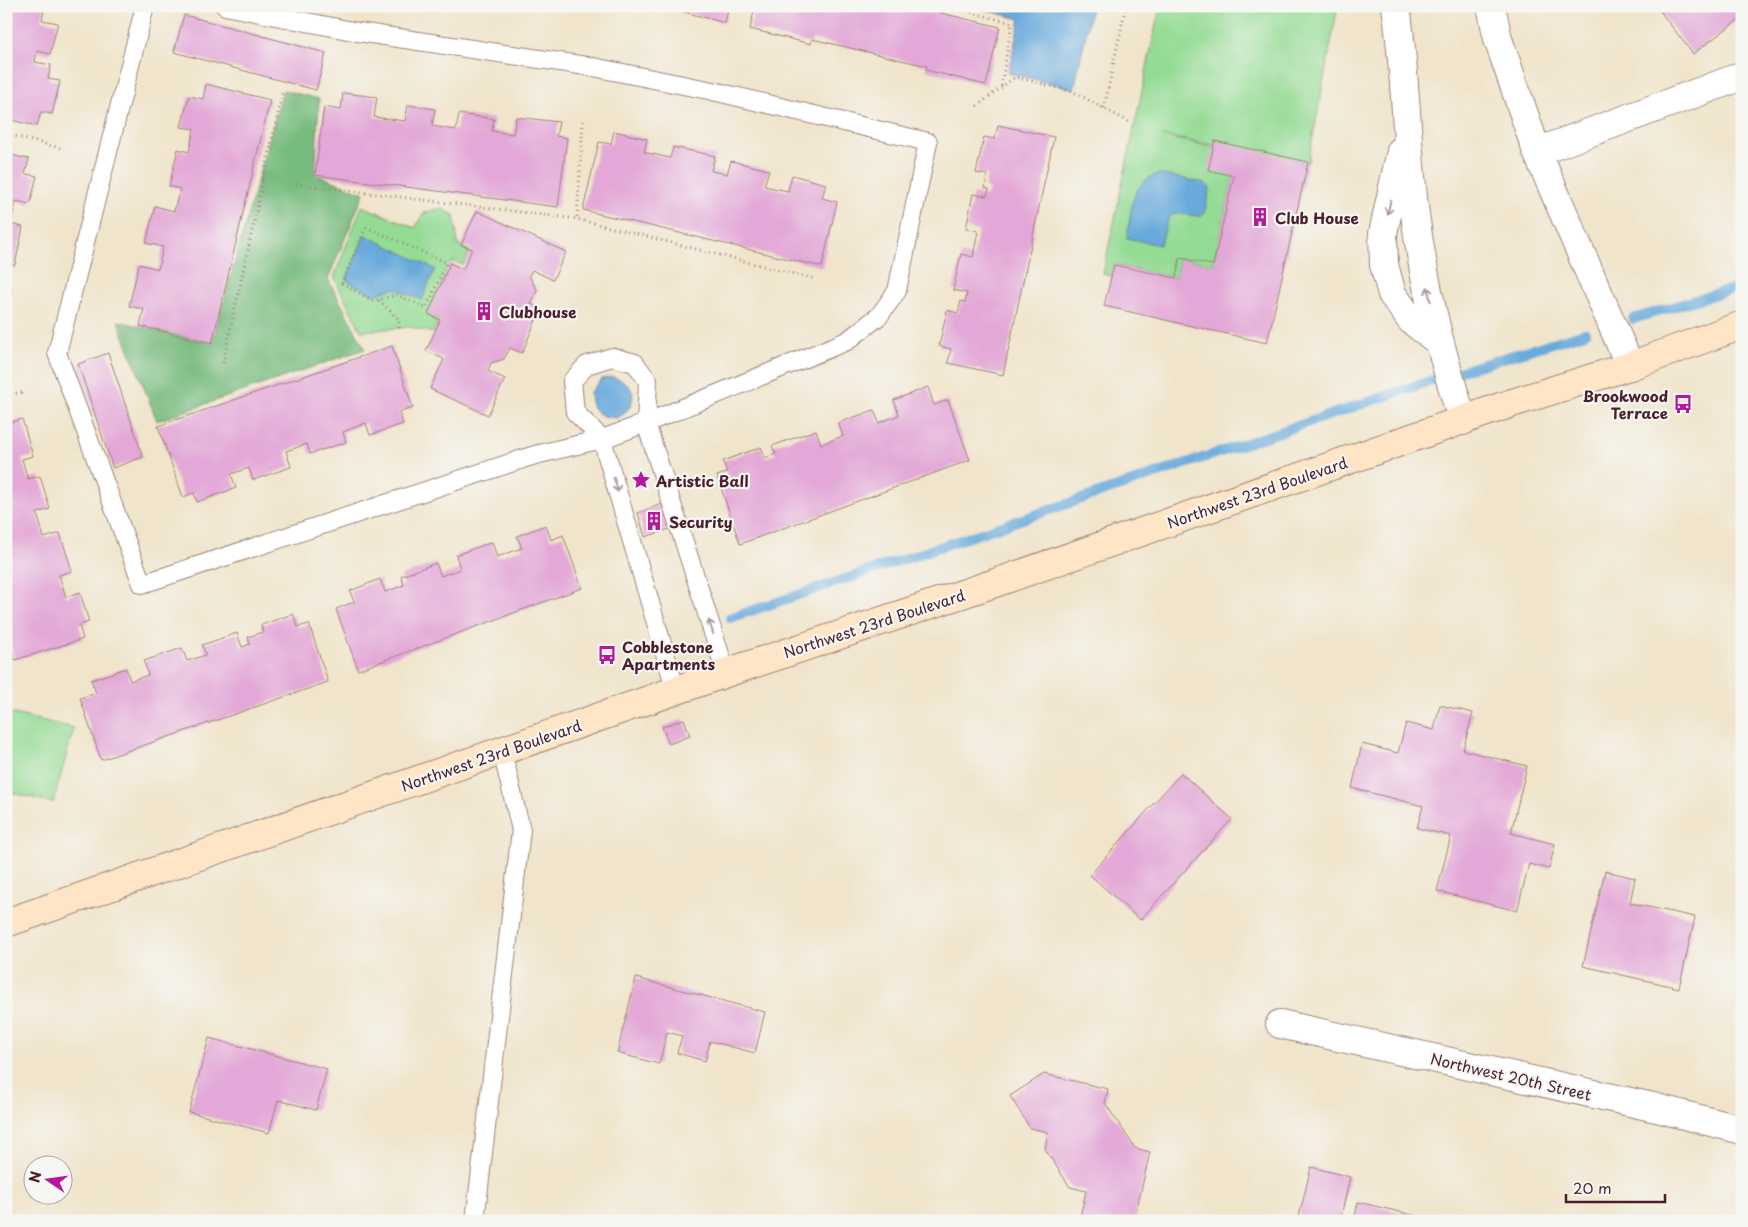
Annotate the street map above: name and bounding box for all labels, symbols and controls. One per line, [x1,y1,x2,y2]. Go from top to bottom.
one-way arrow [1384,199,1393,215]
building icon: Club House [1249,206,1271,228]
place label: Club House [1275,206,1359,229]
one-way arrow [1423,286,1433,302]
building icon: Clubhouse [473,300,495,322]
place label: Clubhouse [499,300,576,323]
place label: Brookwood Terrace [1583,384,1668,424]
bus stop icon: Brookwood Terrace [1672,393,1694,415]
street label: Northwest 23rd Boulevard [1164,450,1350,534]
place icon: Artistic Ball [630,469,652,491]
place label: Artistic Ball [655,469,748,492]
one-way arrow [611,477,621,493]
building icon: Security [643,510,665,532]
place label: Security [669,510,733,533]
street label: Northwest 23rd Boulevard [780,583,968,663]
one-way arrow [706,619,715,635]
place label: Cobblestone Apartments [622,635,715,675]
bus stop icon: Cobblestone Apartments [596,644,618,666]
street label: Northwest 23rd Boulevard [398,713,584,797]
street label: Northwest 20th Street [1428,1046,1594,1106]
north arrow [22,1154,72,1204]
text: N [23,1169,46,1185]
scale bar [1566,1172,1664,1204]
text: 20 m [1573,1176,1612,1199]

